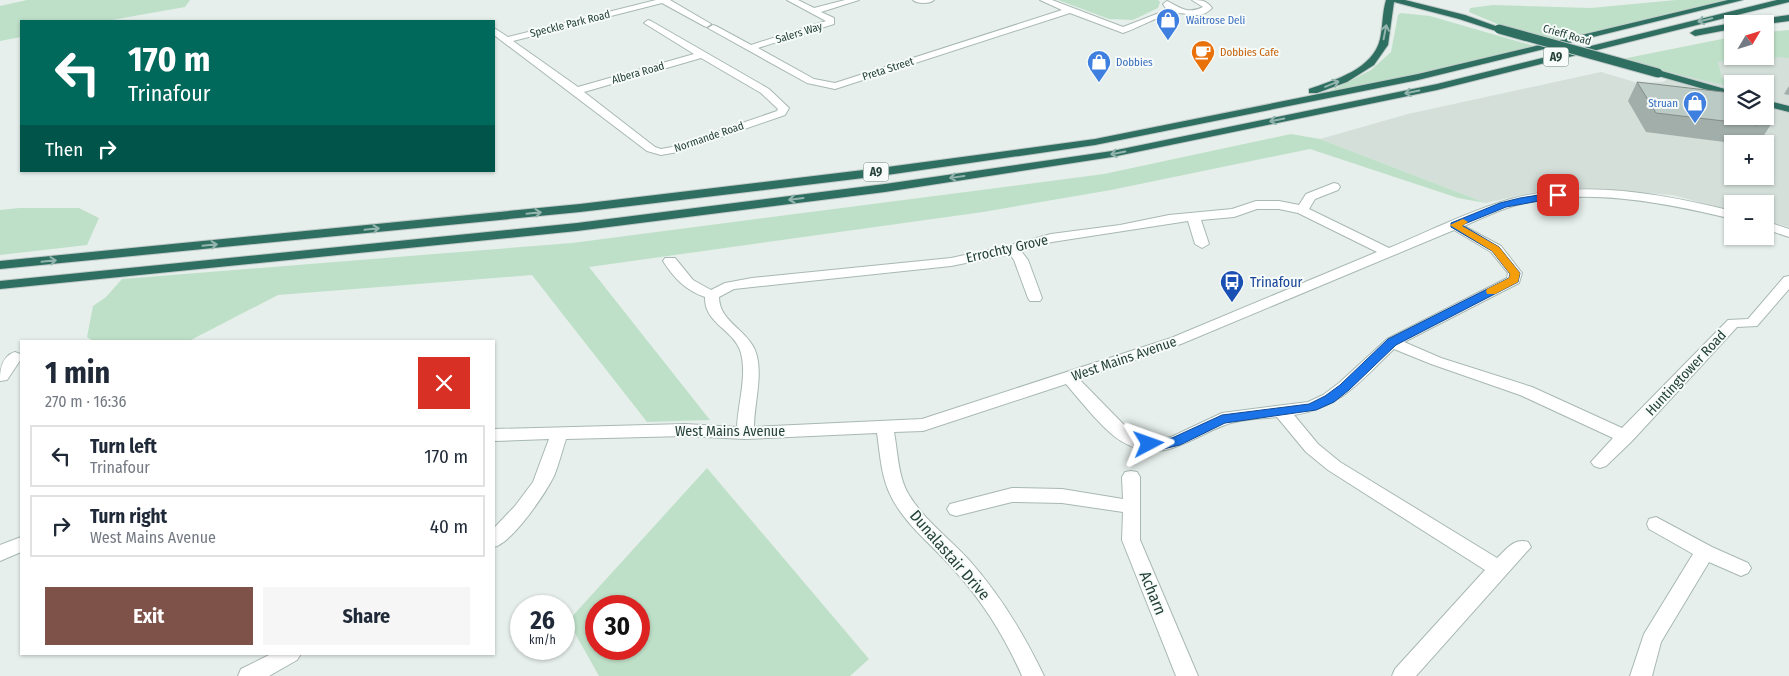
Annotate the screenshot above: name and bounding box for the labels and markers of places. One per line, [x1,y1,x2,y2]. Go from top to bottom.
shop icon: Waitrose Deli [1155,7,1181,41]
place label: Waitrose Deli [1186,14,1245,27]
cafe icon: Dobbies Cafe [1190,39,1216,73]
place label: Dobbies Cafe [1220,46,1279,59]
shop icon: Dobbies [1086,49,1112,83]
place label: Dobbies [1116,56,1153,69]
shop icon: Struan [1682,90,1708,124]
place label: Struan [1648,97,1678,110]
pin [1537,174,1579,216]
bus stop icon: Trinafour [1219,269,1245,303]
place label: Trinafour [1250,274,1303,291]

